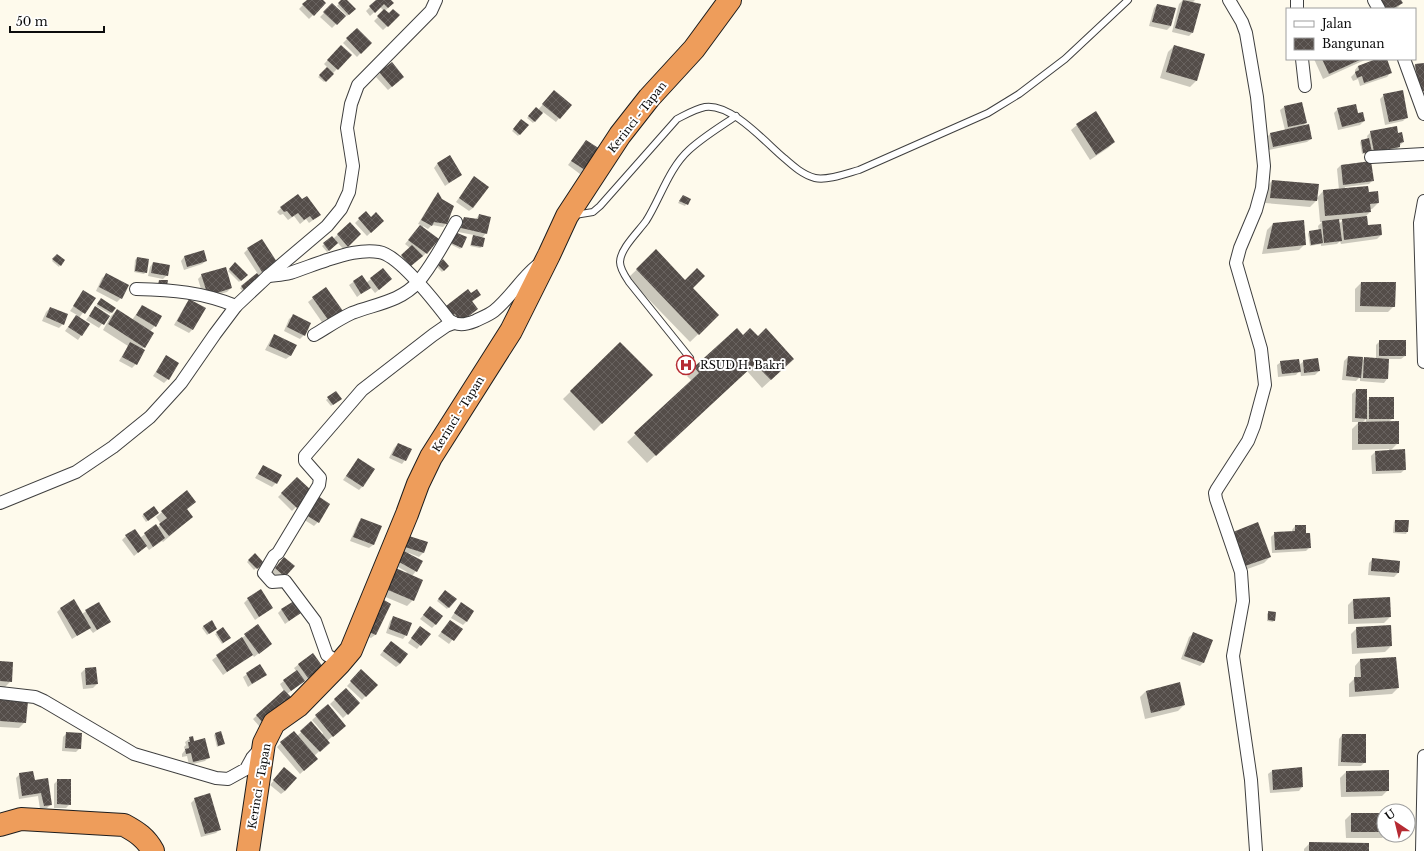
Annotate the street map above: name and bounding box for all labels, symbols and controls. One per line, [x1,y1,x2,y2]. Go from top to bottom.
scale bar [10,8,104,34]
legend [1286,8,1416,60]
text: 50 m [16,14,48,29]
text: Jalan [1320,16,1352,31]
text: Bangunan [1322,36,1385,51]
street label: Kerinci - Tapan [605,78,670,156]
hospital icon: RSUD H. Bakri [675,354,697,376]
place label: RSUD H. Bakri [700,358,785,372]
street label: Kerinci - Tapan [429,373,487,455]
street label: Kerinci - Tapan [245,742,274,830]
north arrow [1376,803,1416,843]
text: U [1382,806,1399,823]

